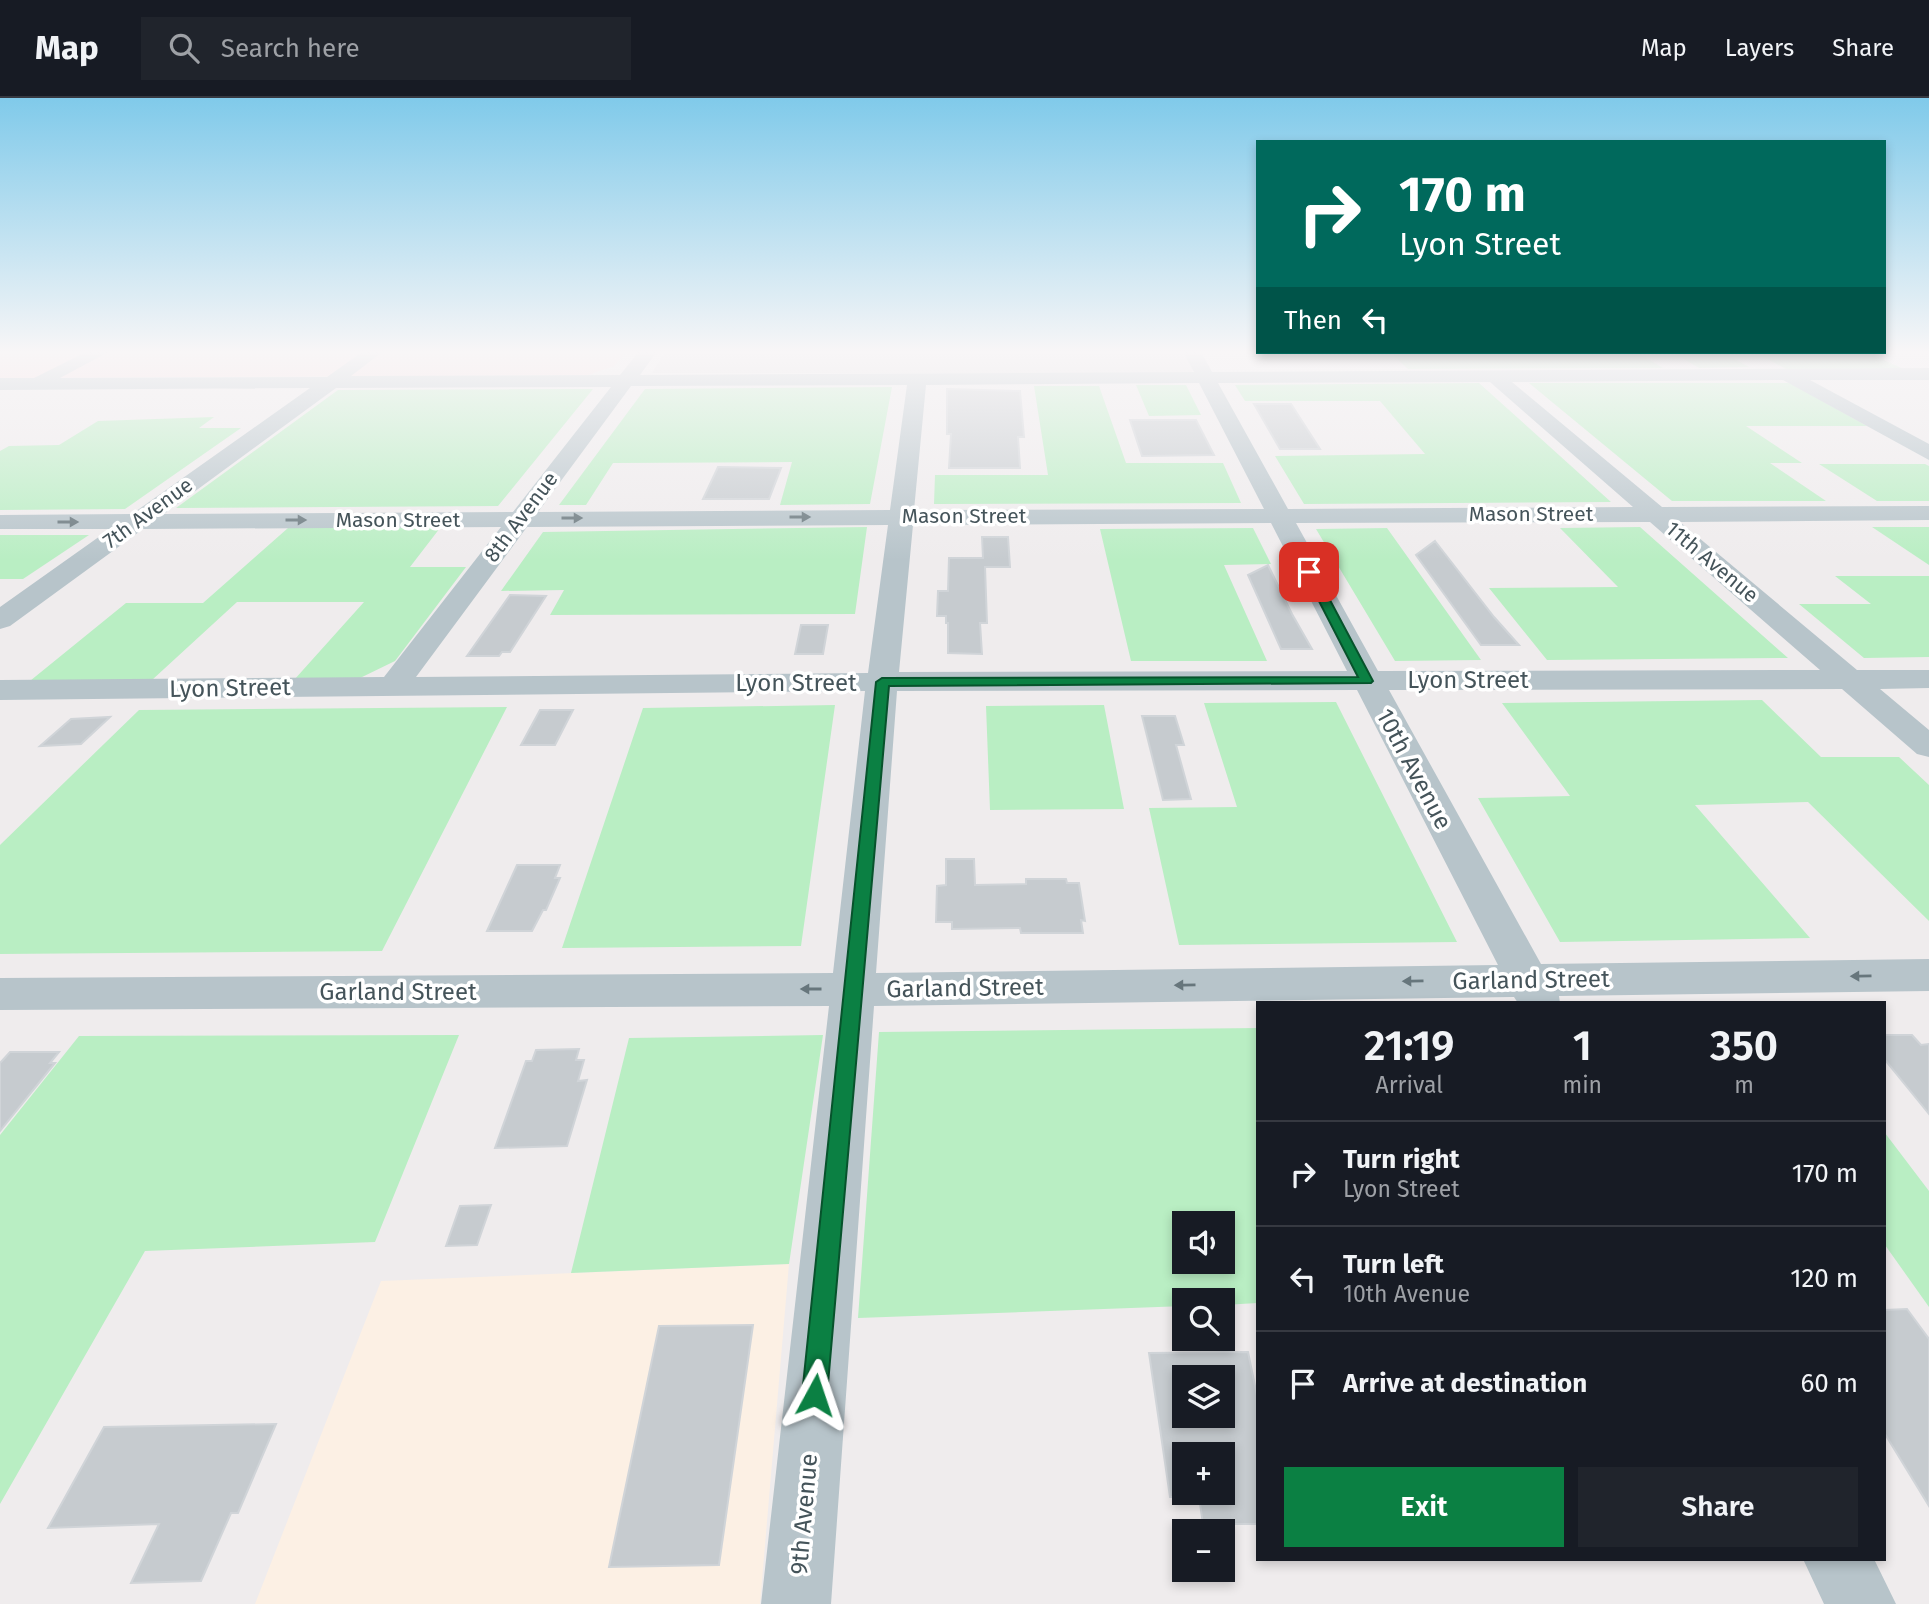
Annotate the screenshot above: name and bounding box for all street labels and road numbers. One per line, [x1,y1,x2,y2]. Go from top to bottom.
street label: 8th Avenue [479,467,563,567]
street label: 7th Avenue [98,472,198,554]
street label: Mason Street [1469,501,1594,527]
street label: Mason Street [902,503,1027,529]
street label: Mason Street [336,507,461,533]
street label: 11th Avenue [1660,516,1764,608]
street label: Lyon Street [1407,666,1529,694]
street label: Lyon Street [735,669,857,697]
street label: Lyon Street [169,673,291,703]
street label: 10th Avenue [1371,704,1457,834]
street label: Garland Street [1452,965,1610,995]
street label: Garland Street [886,973,1044,1003]
street label: Garland Street [319,978,477,1006]
street label: 9th Avenue [785,1452,823,1576]

